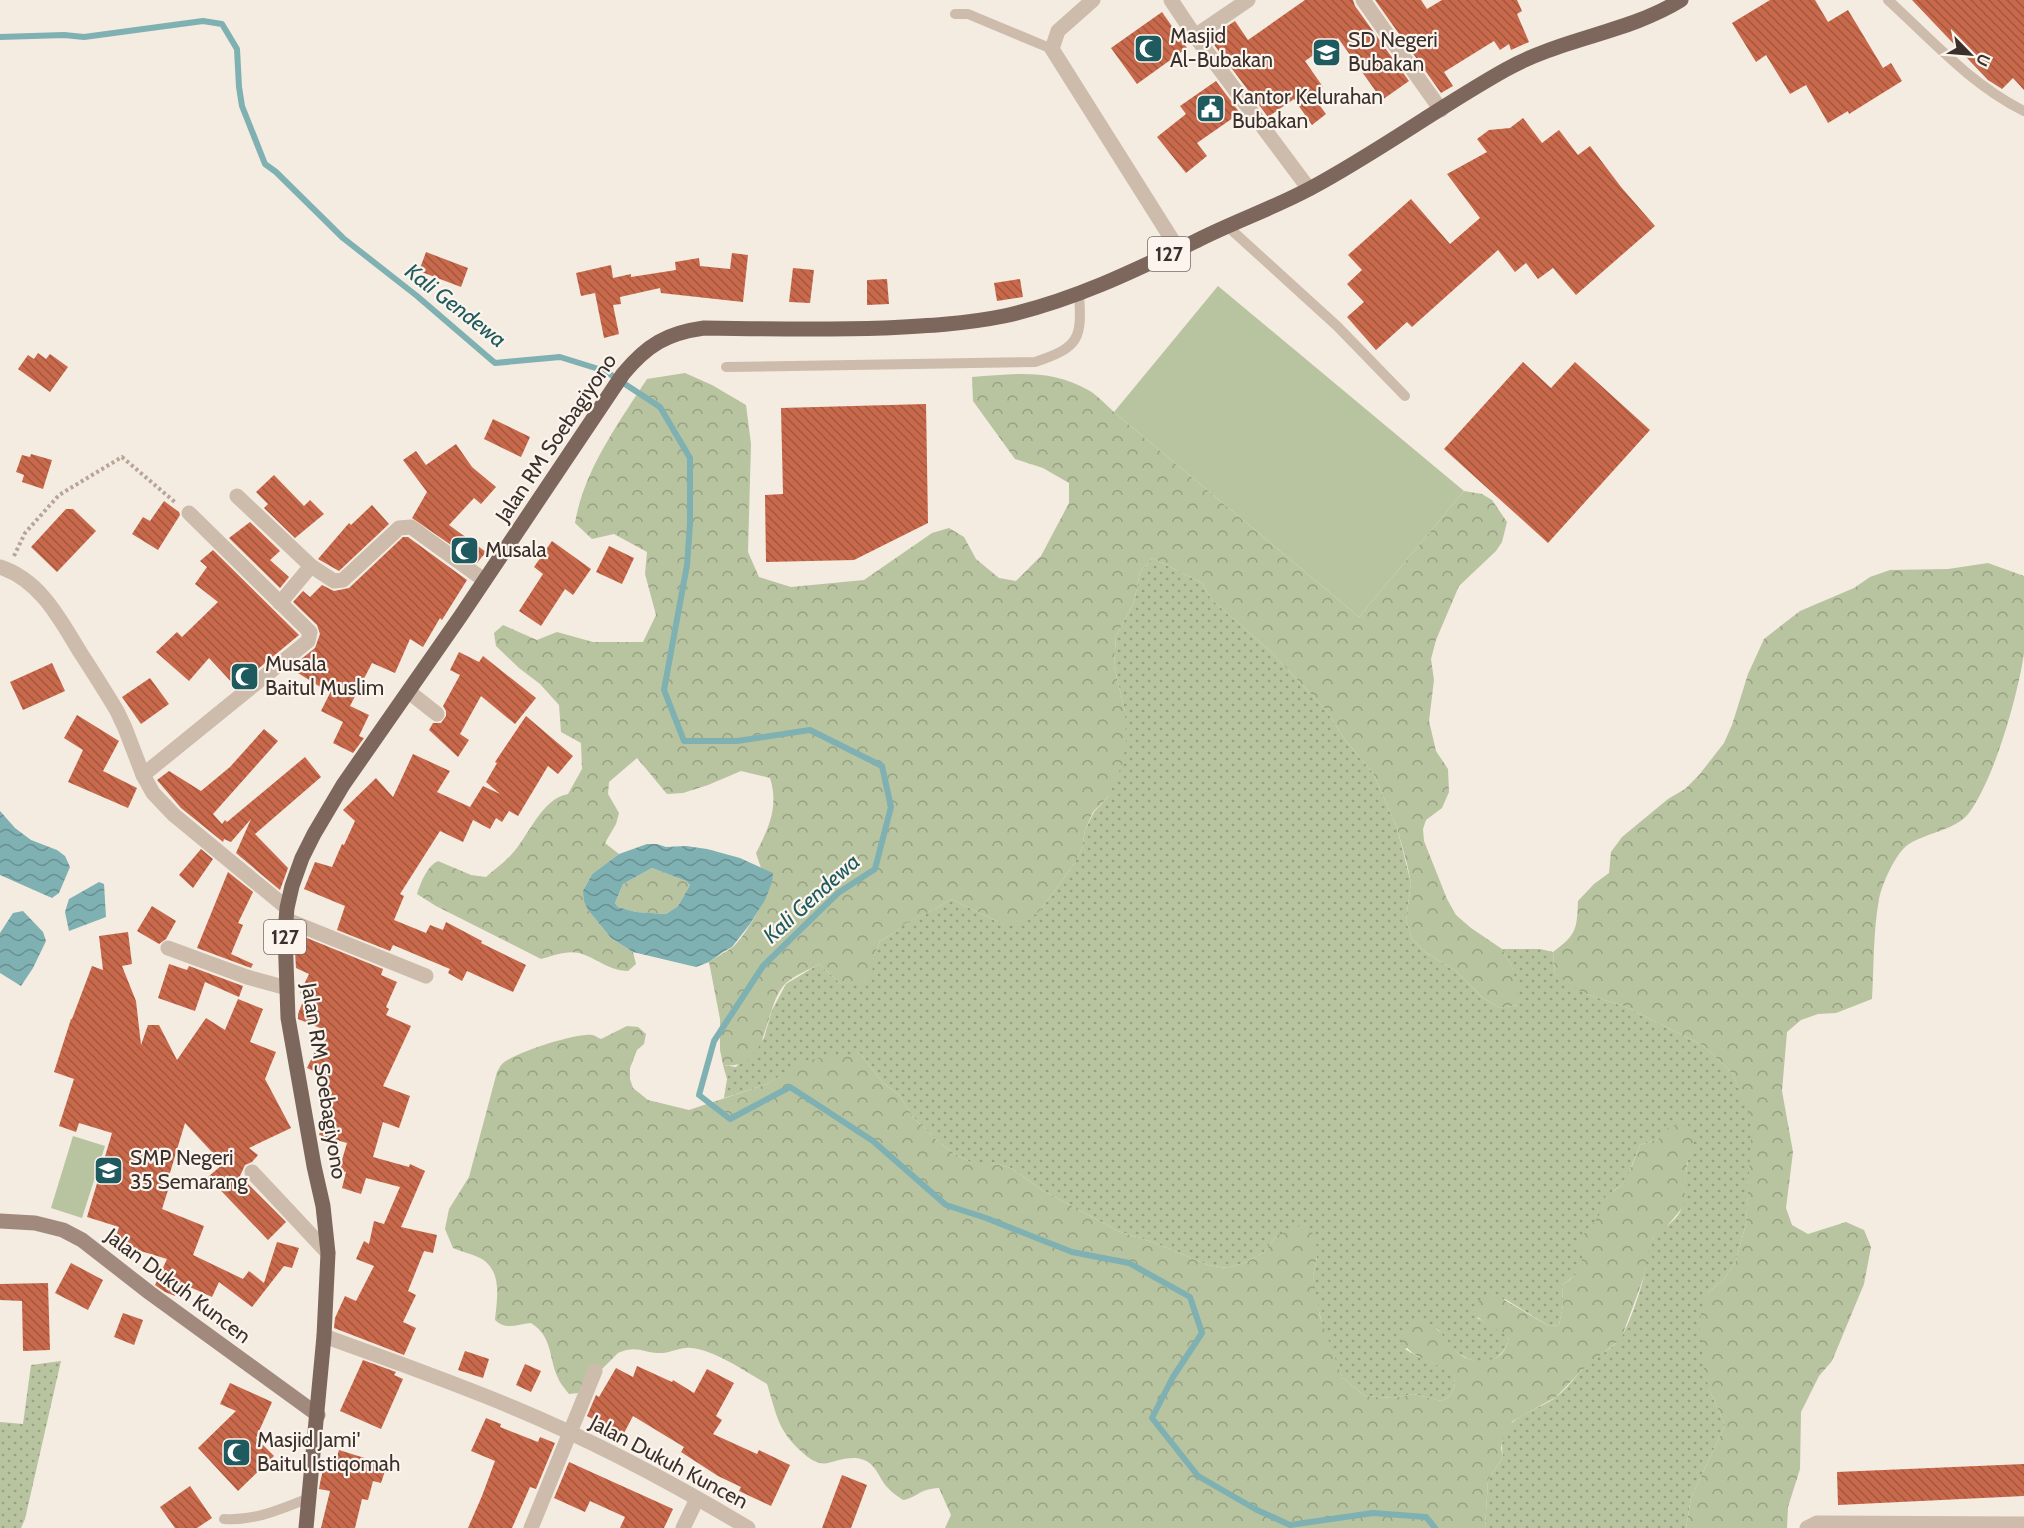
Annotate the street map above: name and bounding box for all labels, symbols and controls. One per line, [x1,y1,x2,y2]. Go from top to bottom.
place label: Masjid Al-Bubakan [1170,23,1273,72]
north arrow [1940,24,2000,84]
place label: SD Negeri Bubakan [1348,27,1438,76]
mosque icon: Masjid Al-Bubakan [1133,32,1165,64]
school or university icon: SD Negeri Bubakan [1311,36,1343,68]
text: U [1972,51,1994,69]
place label: Kantor Kelurahan Bubakan [1232,84,1383,133]
public building icon: Kantor Kelurahan Bubakan [1195,93,1227,125]
road number: 127 [1148,237,1190,271]
water label: Kali Gendewa [400,258,512,353]
street label: Jalan RM Soebagiyono [489,349,621,528]
mosque icon: Musala [448,534,480,566]
place label: Musala [485,537,547,562]
place label: Musala Baitul Muslim [265,651,384,700]
mosque icon: Musala Baitul Muslim [228,660,260,692]
water label: Kali Gendewa [757,848,865,949]
road number: 127 [264,920,306,954]
street label: Jalan RM Soebagiyono [297,980,352,1181]
place label: SMP Negeri 35 Semarang [130,1145,248,1194]
school or university icon: SMP Negeri 35 Semarang [93,1154,125,1186]
street label: Jalan Dukuh Kuncen [100,1222,256,1348]
street label: Jalan Dukuh Kuncen [585,1409,753,1514]
place label: Masjid Jami' Baitul Istiqomah [257,1427,400,1476]
mosque icon: Masjid Jami' Baitul Istiqomah [220,1436,252,1468]

